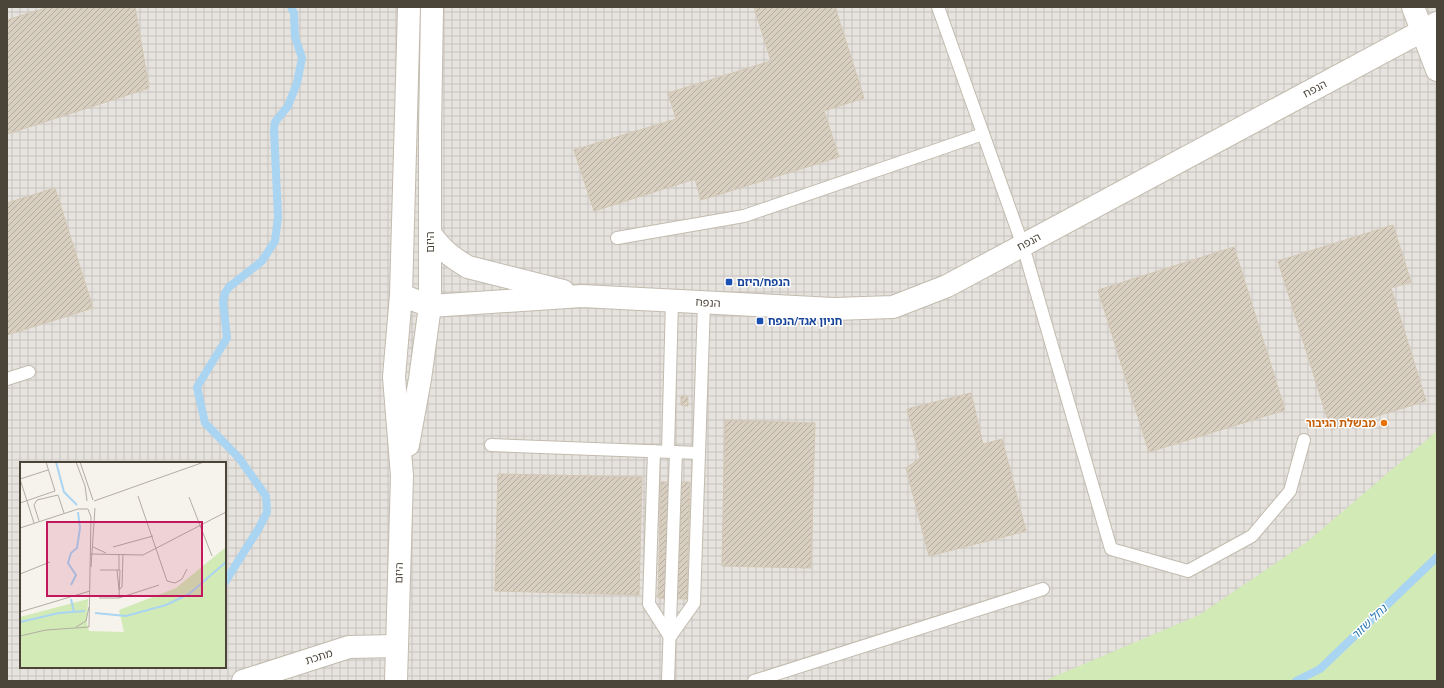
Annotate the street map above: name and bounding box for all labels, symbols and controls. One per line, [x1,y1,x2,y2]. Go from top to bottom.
street label: הנפח [1301,77,1329,101]
street label: הנפח [1015,230,1043,254]
street label: היזם [424,231,437,253]
place label: הנפח/היזם [737,276,790,289]
marker: הנפח/היזם [724,277,734,287]
street label: הנפח [695,296,721,310]
place label: חניון אגד/הנפח [768,315,842,328]
marker: חניון אגד/הנפח [755,316,765,326]
place label: מבשלת הגיבור [1306,417,1376,430]
marker: מבשלת הגיבור [1379,418,1389,428]
inset map [20,462,226,668]
street label: היזם [392,562,406,584]
water label: נחל שזור [1348,601,1391,642]
street label: מתכת [304,647,334,667]

